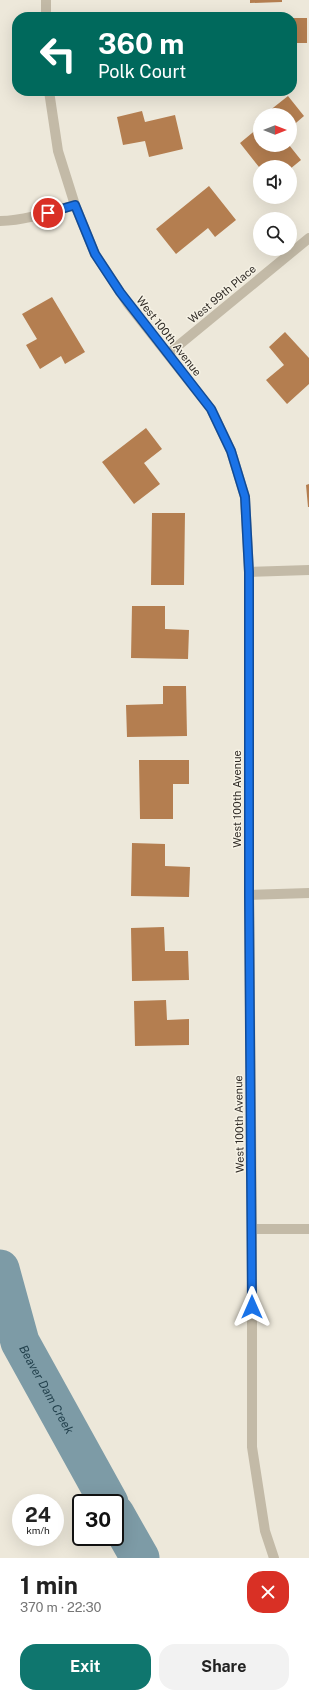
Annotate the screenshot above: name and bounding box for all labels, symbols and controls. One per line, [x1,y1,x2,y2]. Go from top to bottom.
text: 360 m [98,27,184,60]
icon: left [32,28,84,80]
text: Polk Court [98,61,186,82]
north arrow [253,108,297,152]
map controls [253,108,297,256]
button: sound [253,160,297,204]
pin [31,196,65,230]
icon: arrive [37,202,59,224]
button: search [253,212,297,256]
street label: West 99th Place [186,262,258,326]
street label: West 100th Avenue [134,294,204,378]
street label: West 100th Avenue [231,750,243,848]
street label: West 100th Avenue [232,1075,246,1173]
position arrow [231,1286,273,1328]
water label: Beaver Dam Creek [16,1343,77,1437]
speed limit sign: 30 [72,1494,124,1546]
text: 24 [25,1503,51,1527]
text: km/h [26,1524,50,1536]
text: 1 min [20,1571,78,1599]
button: close [247,1571,289,1613]
text: 370 m · 22:30 [20,1600,102,1615]
button: Exit [20,1644,151,1690]
button: Share [159,1644,289,1690]

